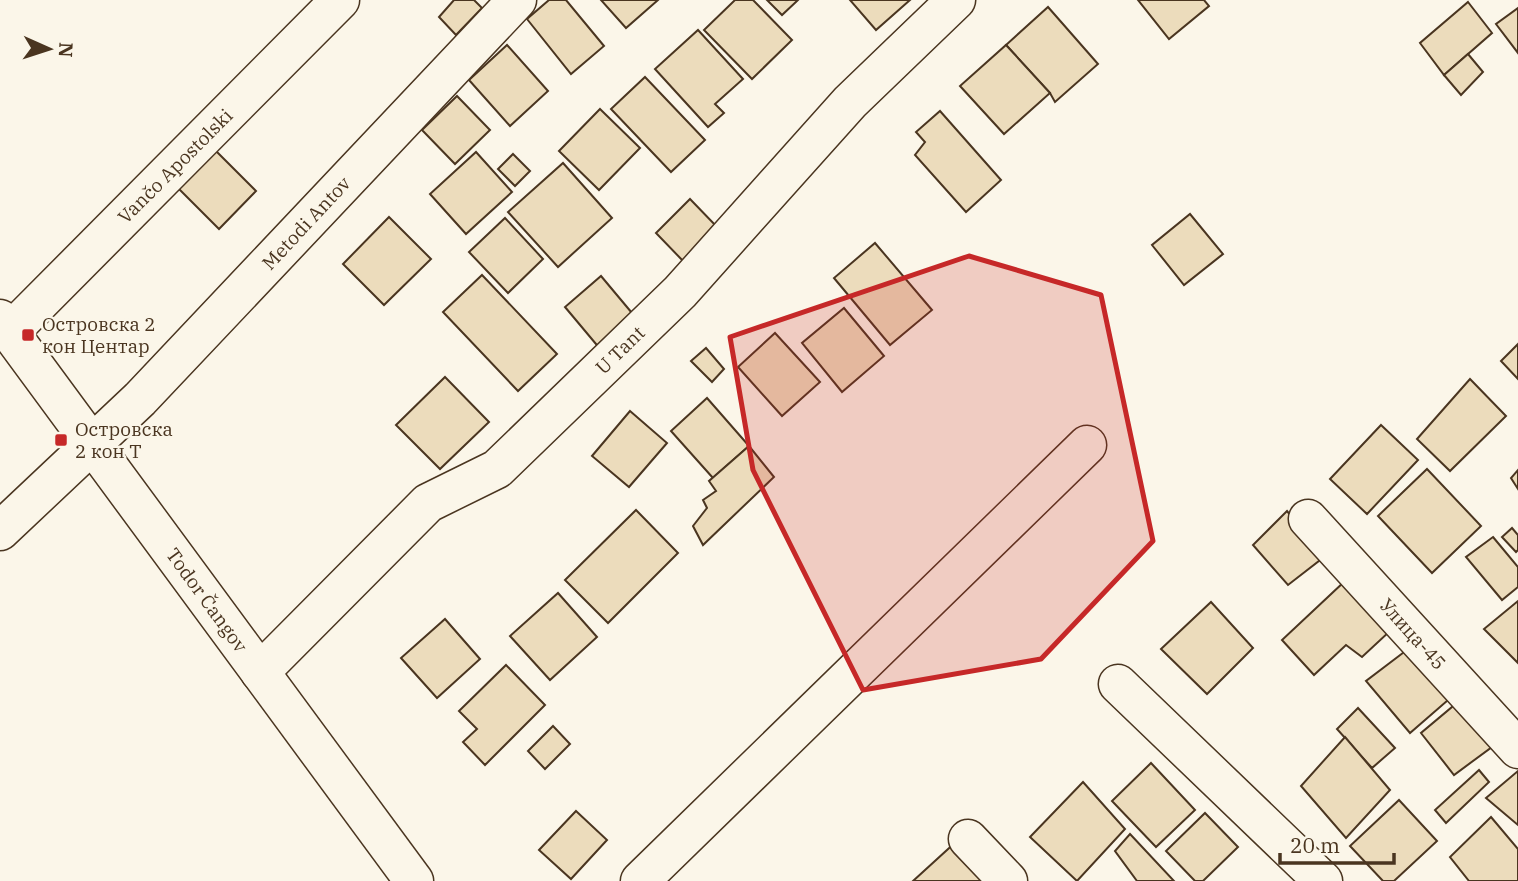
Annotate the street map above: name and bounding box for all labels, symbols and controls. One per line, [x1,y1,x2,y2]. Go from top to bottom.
north arrow [14,14,84,84]
text: N [54,42,78,58]
street label: Vančo Apostolski [113,104,237,228]
street label: Metodi Antov [257,171,356,275]
place label: Островска 2 кон Центар [42,312,156,358]
street label: U Tant [590,321,650,379]
marker: Островска 2 кон Центар [20,327,36,343]
place label: Островска 2 кон T [75,417,173,463]
marker: Островска 2 кон T [53,432,69,448]
street label: Todor Čangov [161,543,253,658]
street label: Улица-45 [1375,593,1451,675]
scale bar [1280,822,1394,866]
text: 20 m [1290,831,1340,859]

